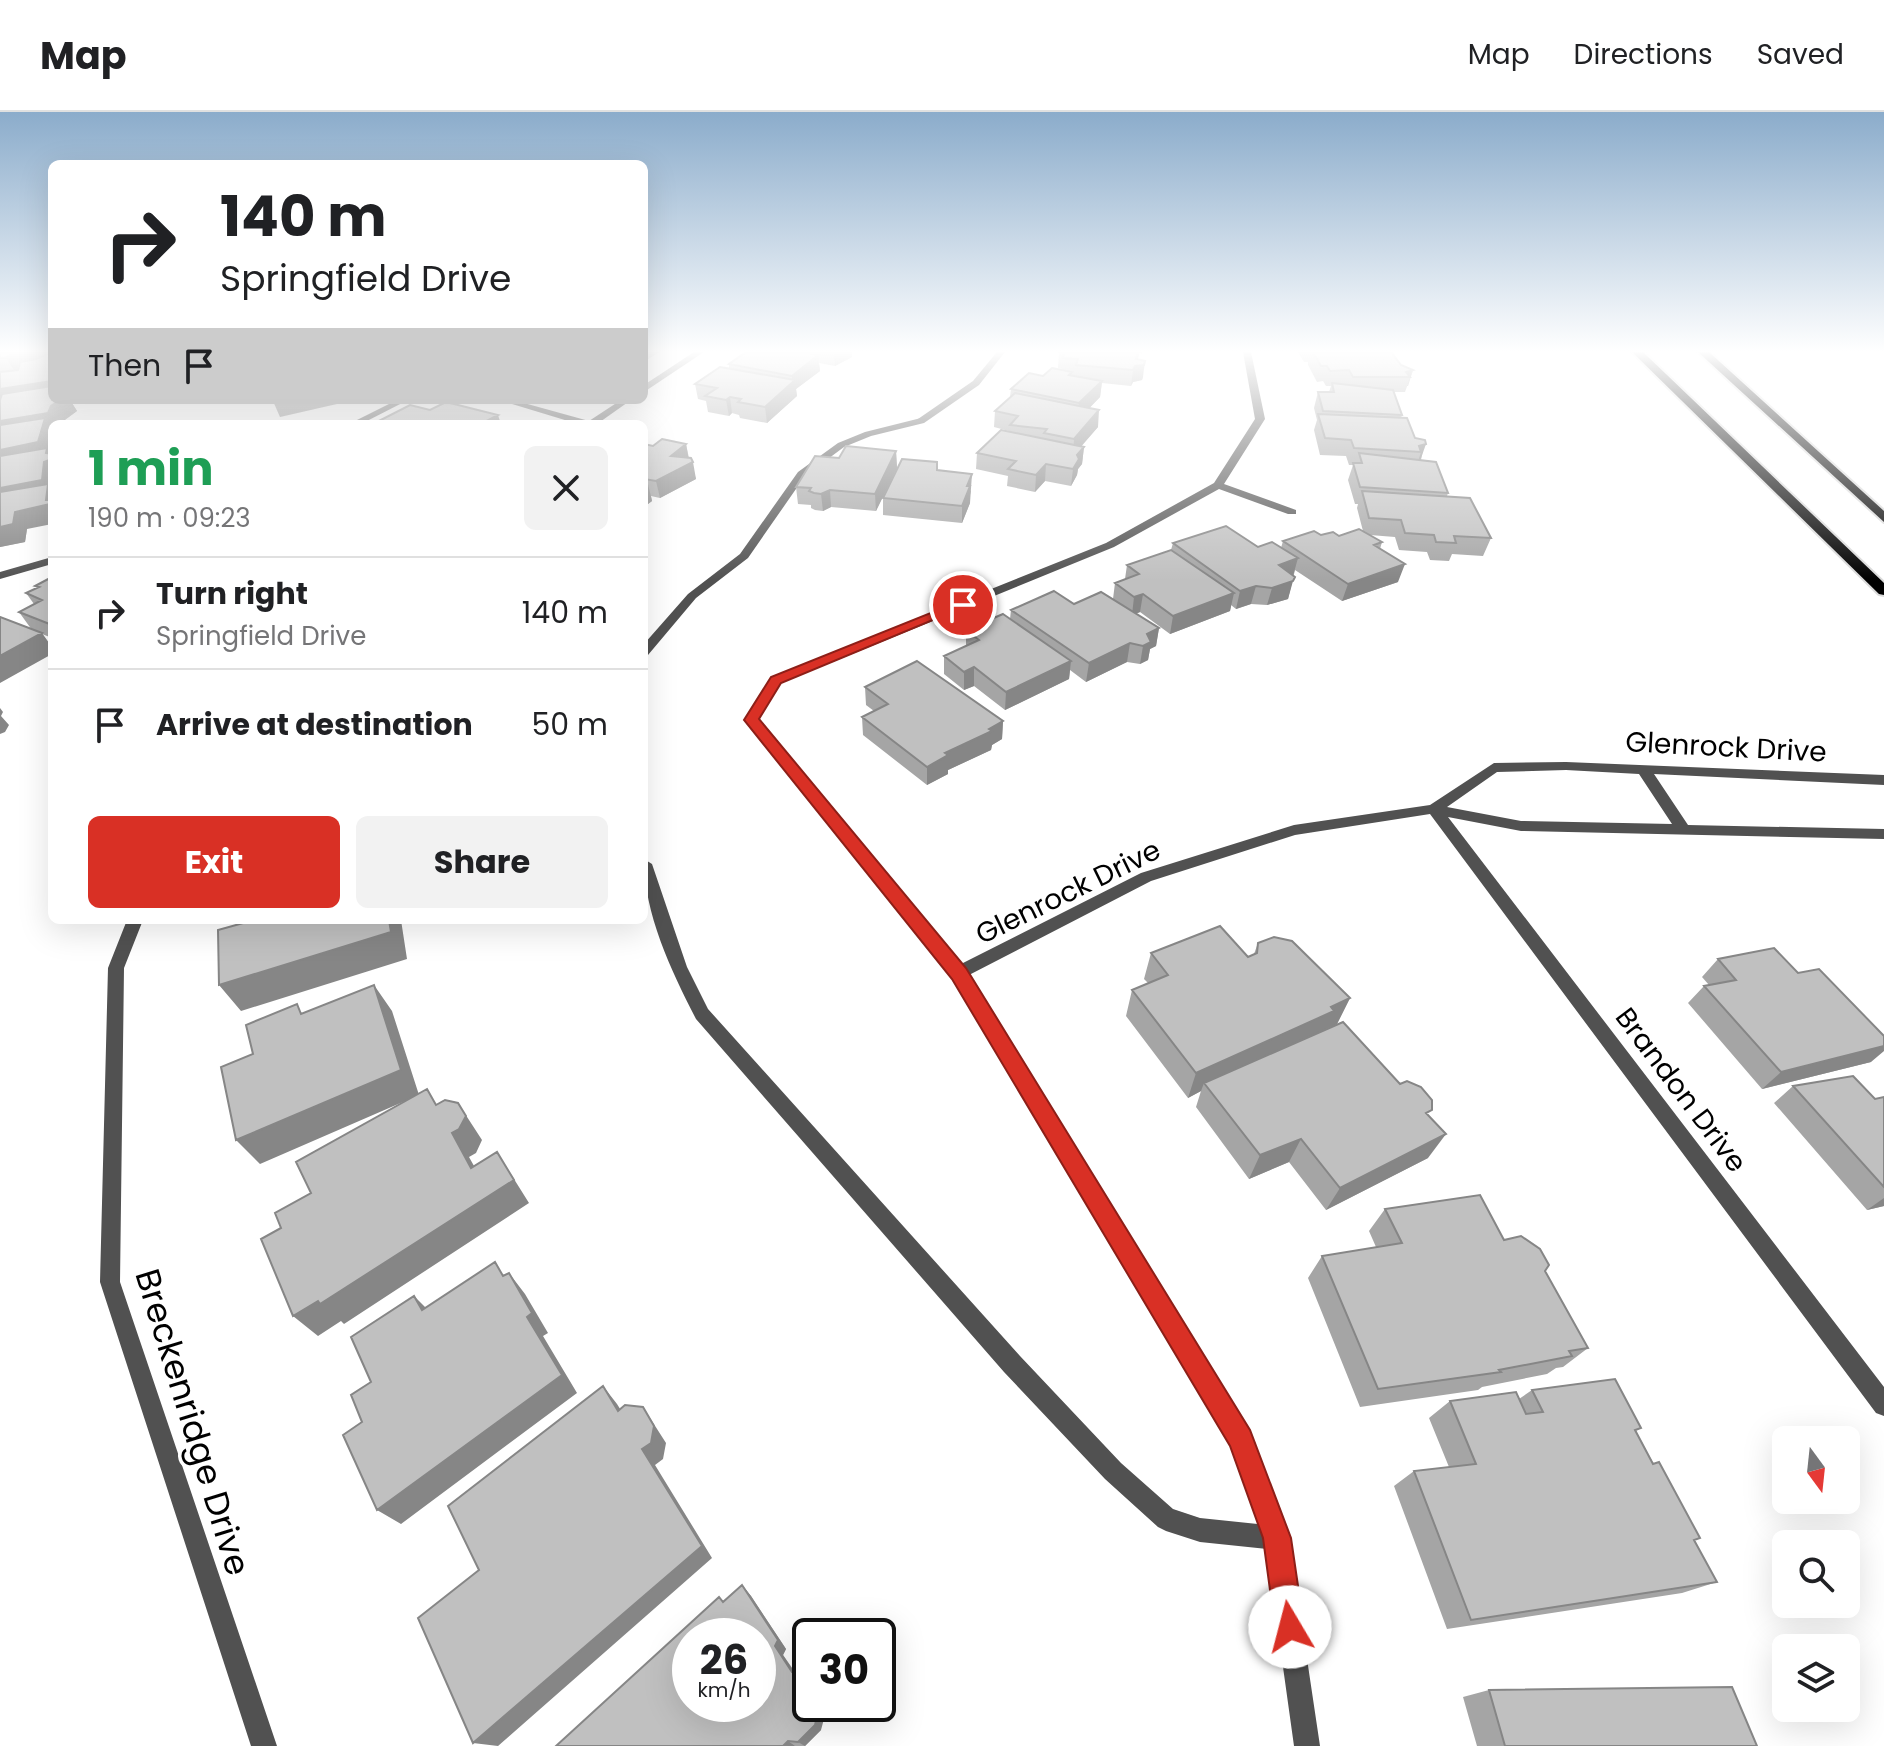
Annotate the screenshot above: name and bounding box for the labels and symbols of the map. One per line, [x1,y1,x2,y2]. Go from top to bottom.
pin [929,571,997,639]
street label: Glenrock Drive [1624,722,1828,772]
street label: Glenrock Drive [969,830,1167,954]
street label: Brandon Drive [1606,1000,1756,1180]
street label: Breckenridge Drive [124,1263,262,1581]
north arrow [1772,1426,1860,1514]
position arrow [1248,1585,1332,1669]
speed limit sign: 30 [792,1618,896,1722]

